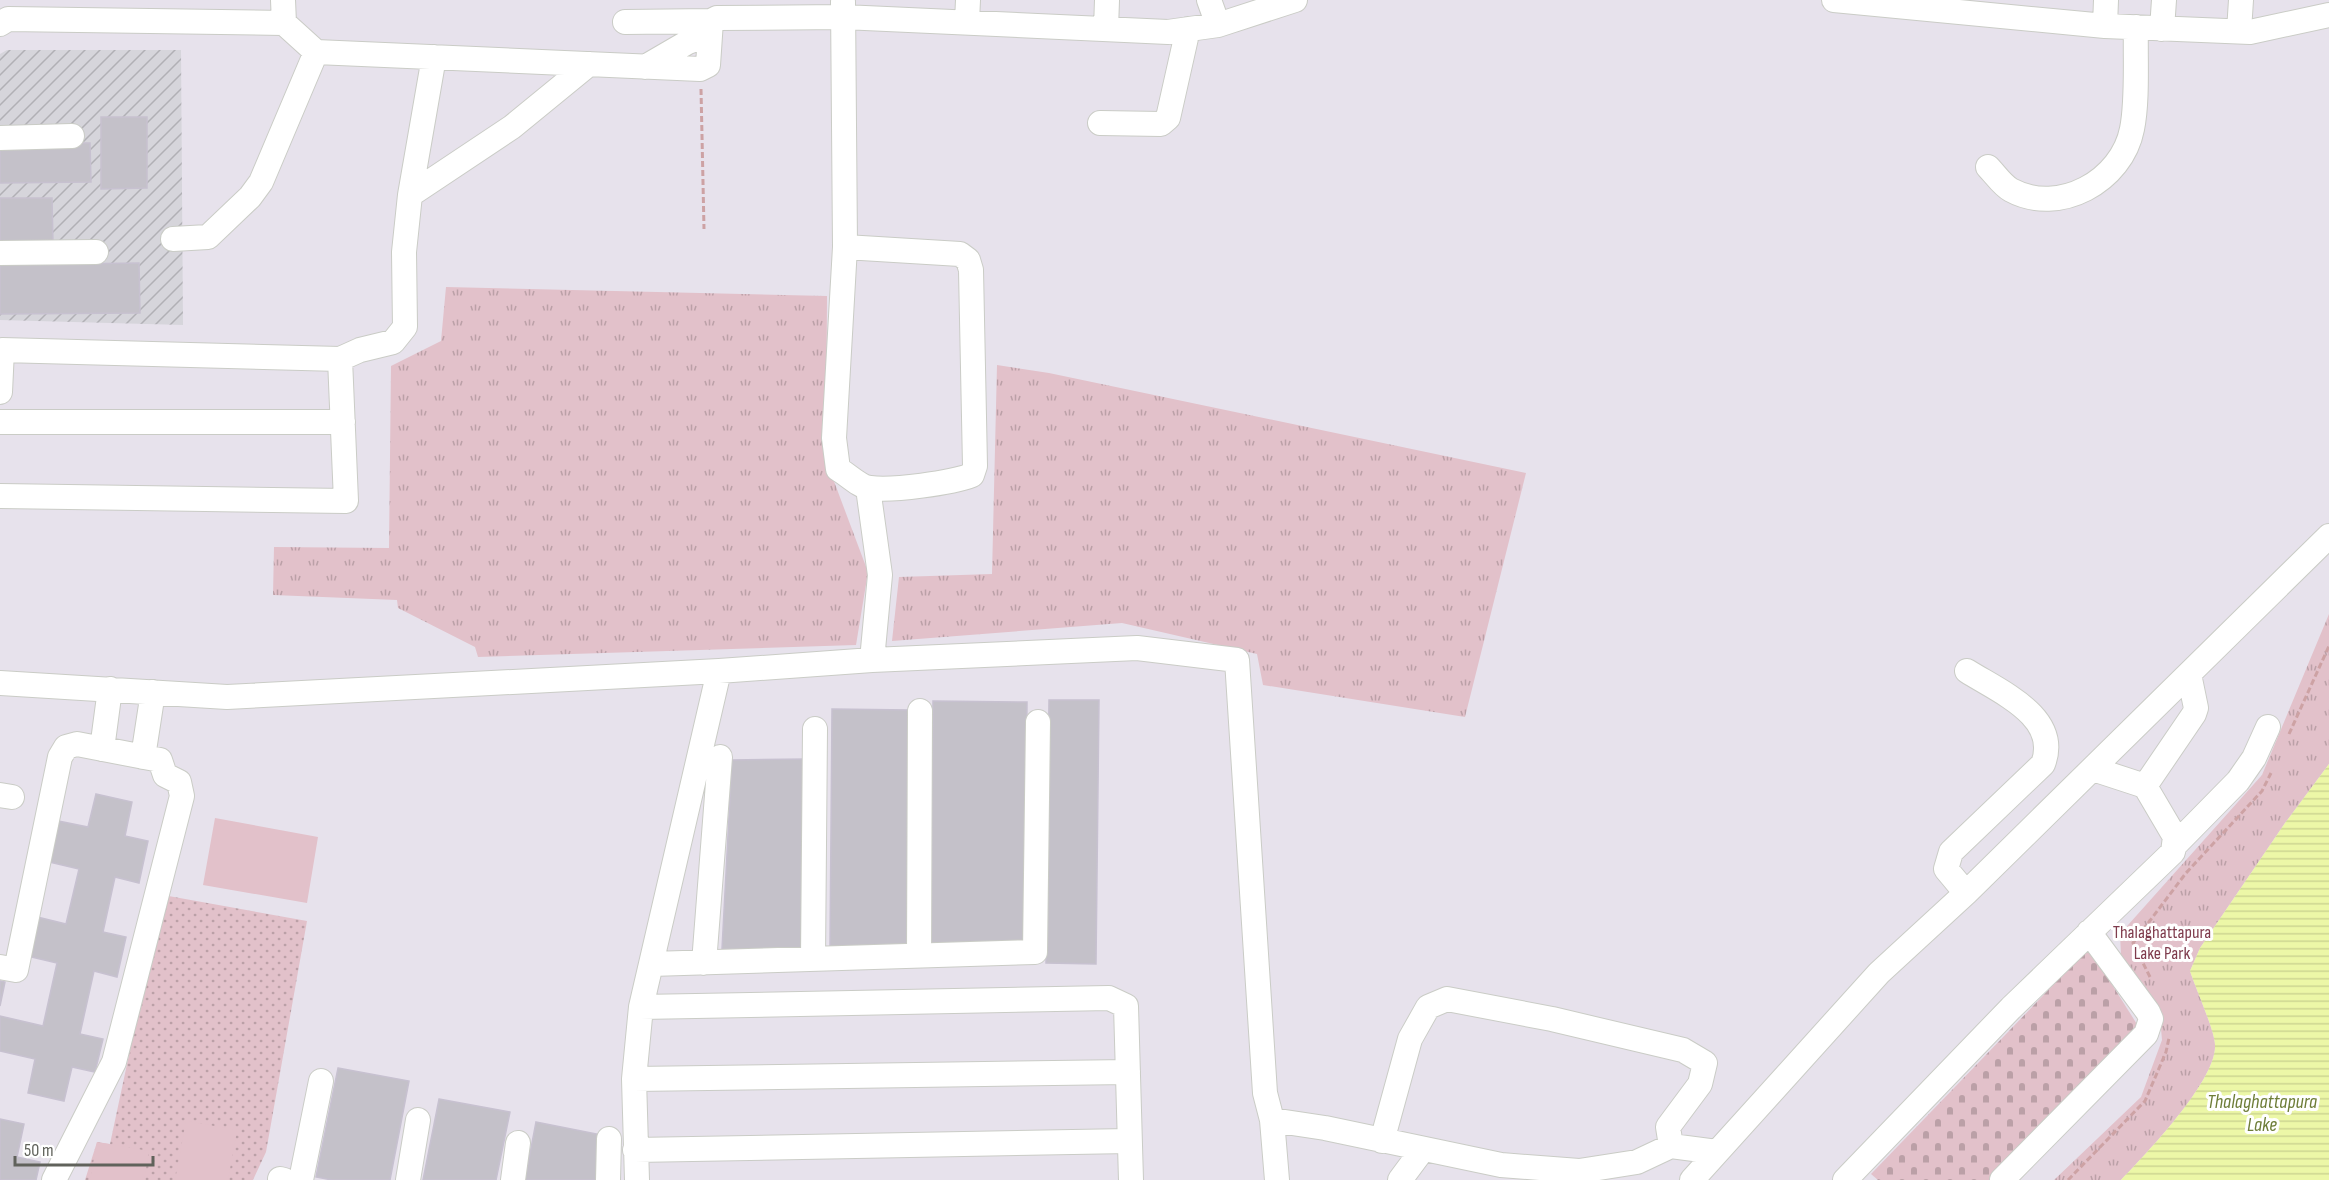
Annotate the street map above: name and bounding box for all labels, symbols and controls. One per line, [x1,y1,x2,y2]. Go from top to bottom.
park label: Thalaghattapura Lake Park [2113,922,2211,964]
water label: Thalaghattapura Lake [2207,1090,2317,1137]
scale bar [15,1129,153,1167]
text: 50 m [24,1140,54,1161]

